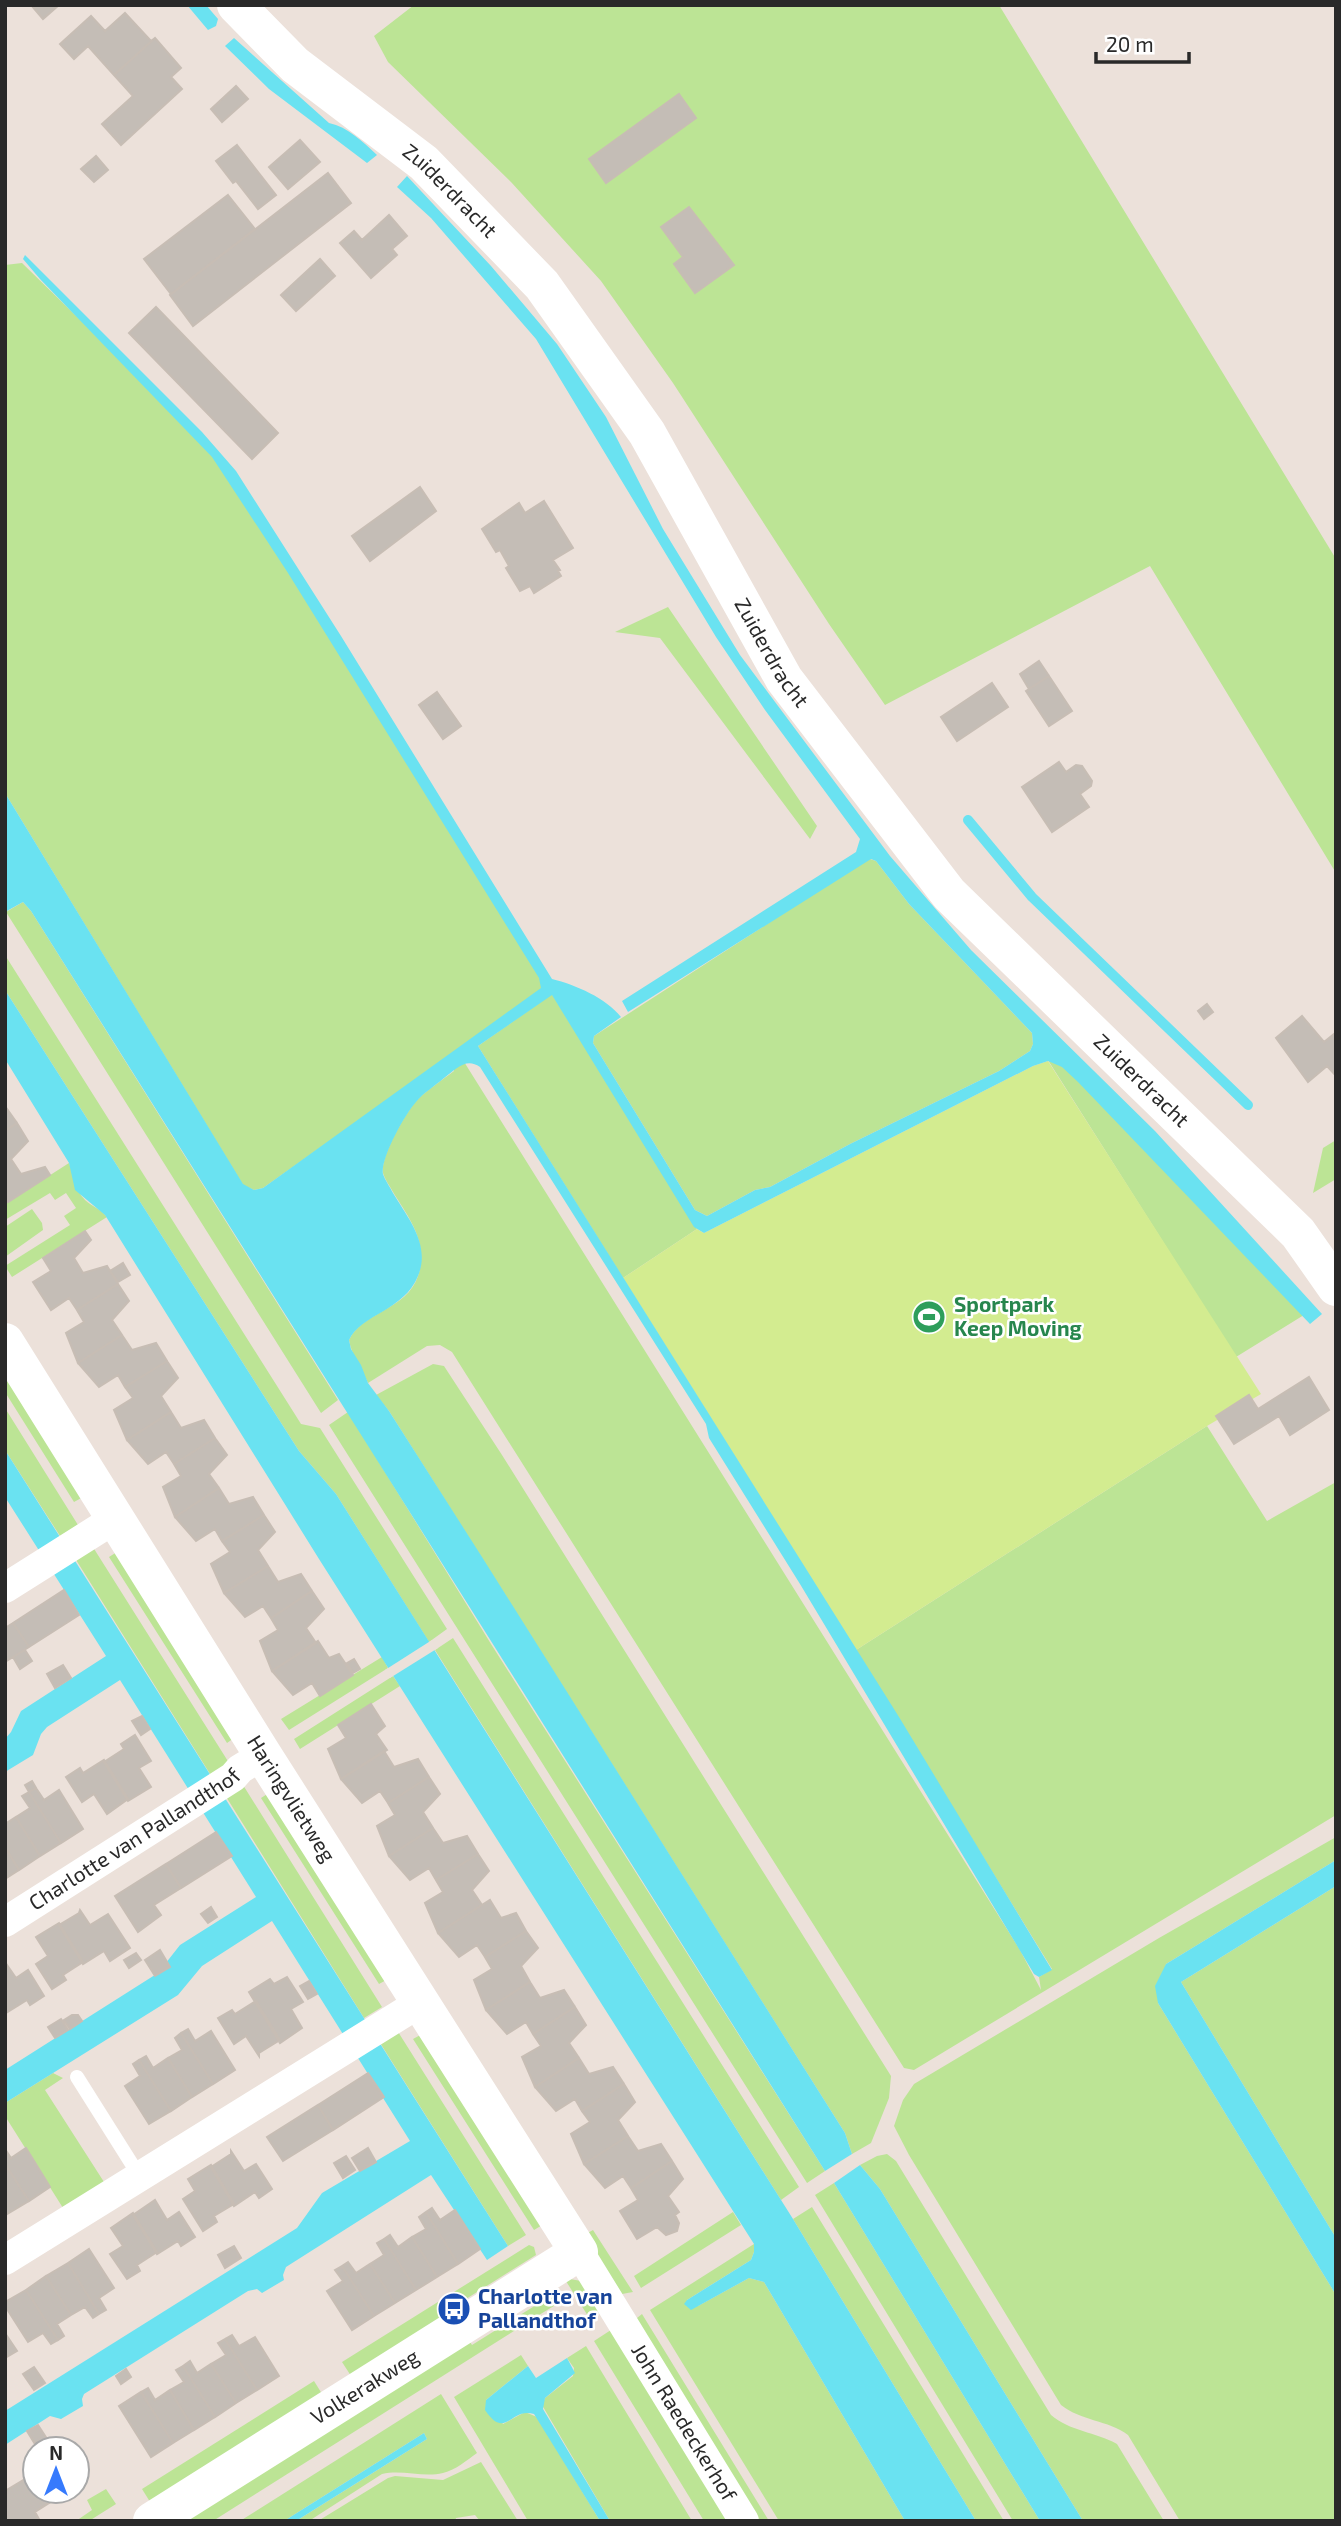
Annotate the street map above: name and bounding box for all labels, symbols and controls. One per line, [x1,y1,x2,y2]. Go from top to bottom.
scale bar [1096,21,1189,65]
text: 20 m [1106,31,1154,56]
street label: Zuiderdracht [398,138,503,242]
street label: Zuiderdracht [730,593,815,712]
street label: Zuiderdracht [1089,1028,1195,1132]
place label: Sportpark Keep Moving [954,1291,1082,1340]
sports icon: Sportpark Keep Moving [910,1298,948,1336]
street label: Haringvlietweg [243,1730,342,1866]
street label: Charlotte van Pallandthof [24,1762,246,1915]
place label: Charlotte van Pallandthof [478,2283,613,2332]
bus stop icon: Charlotte van Pallandthof [435,2290,473,2328]
street label: John Raedeckerhof [627,2339,743,2506]
street label: Volkerakweg [306,2342,423,2429]
north arrow [21,2435,91,2505]
text: N [49,2441,63,2464]

